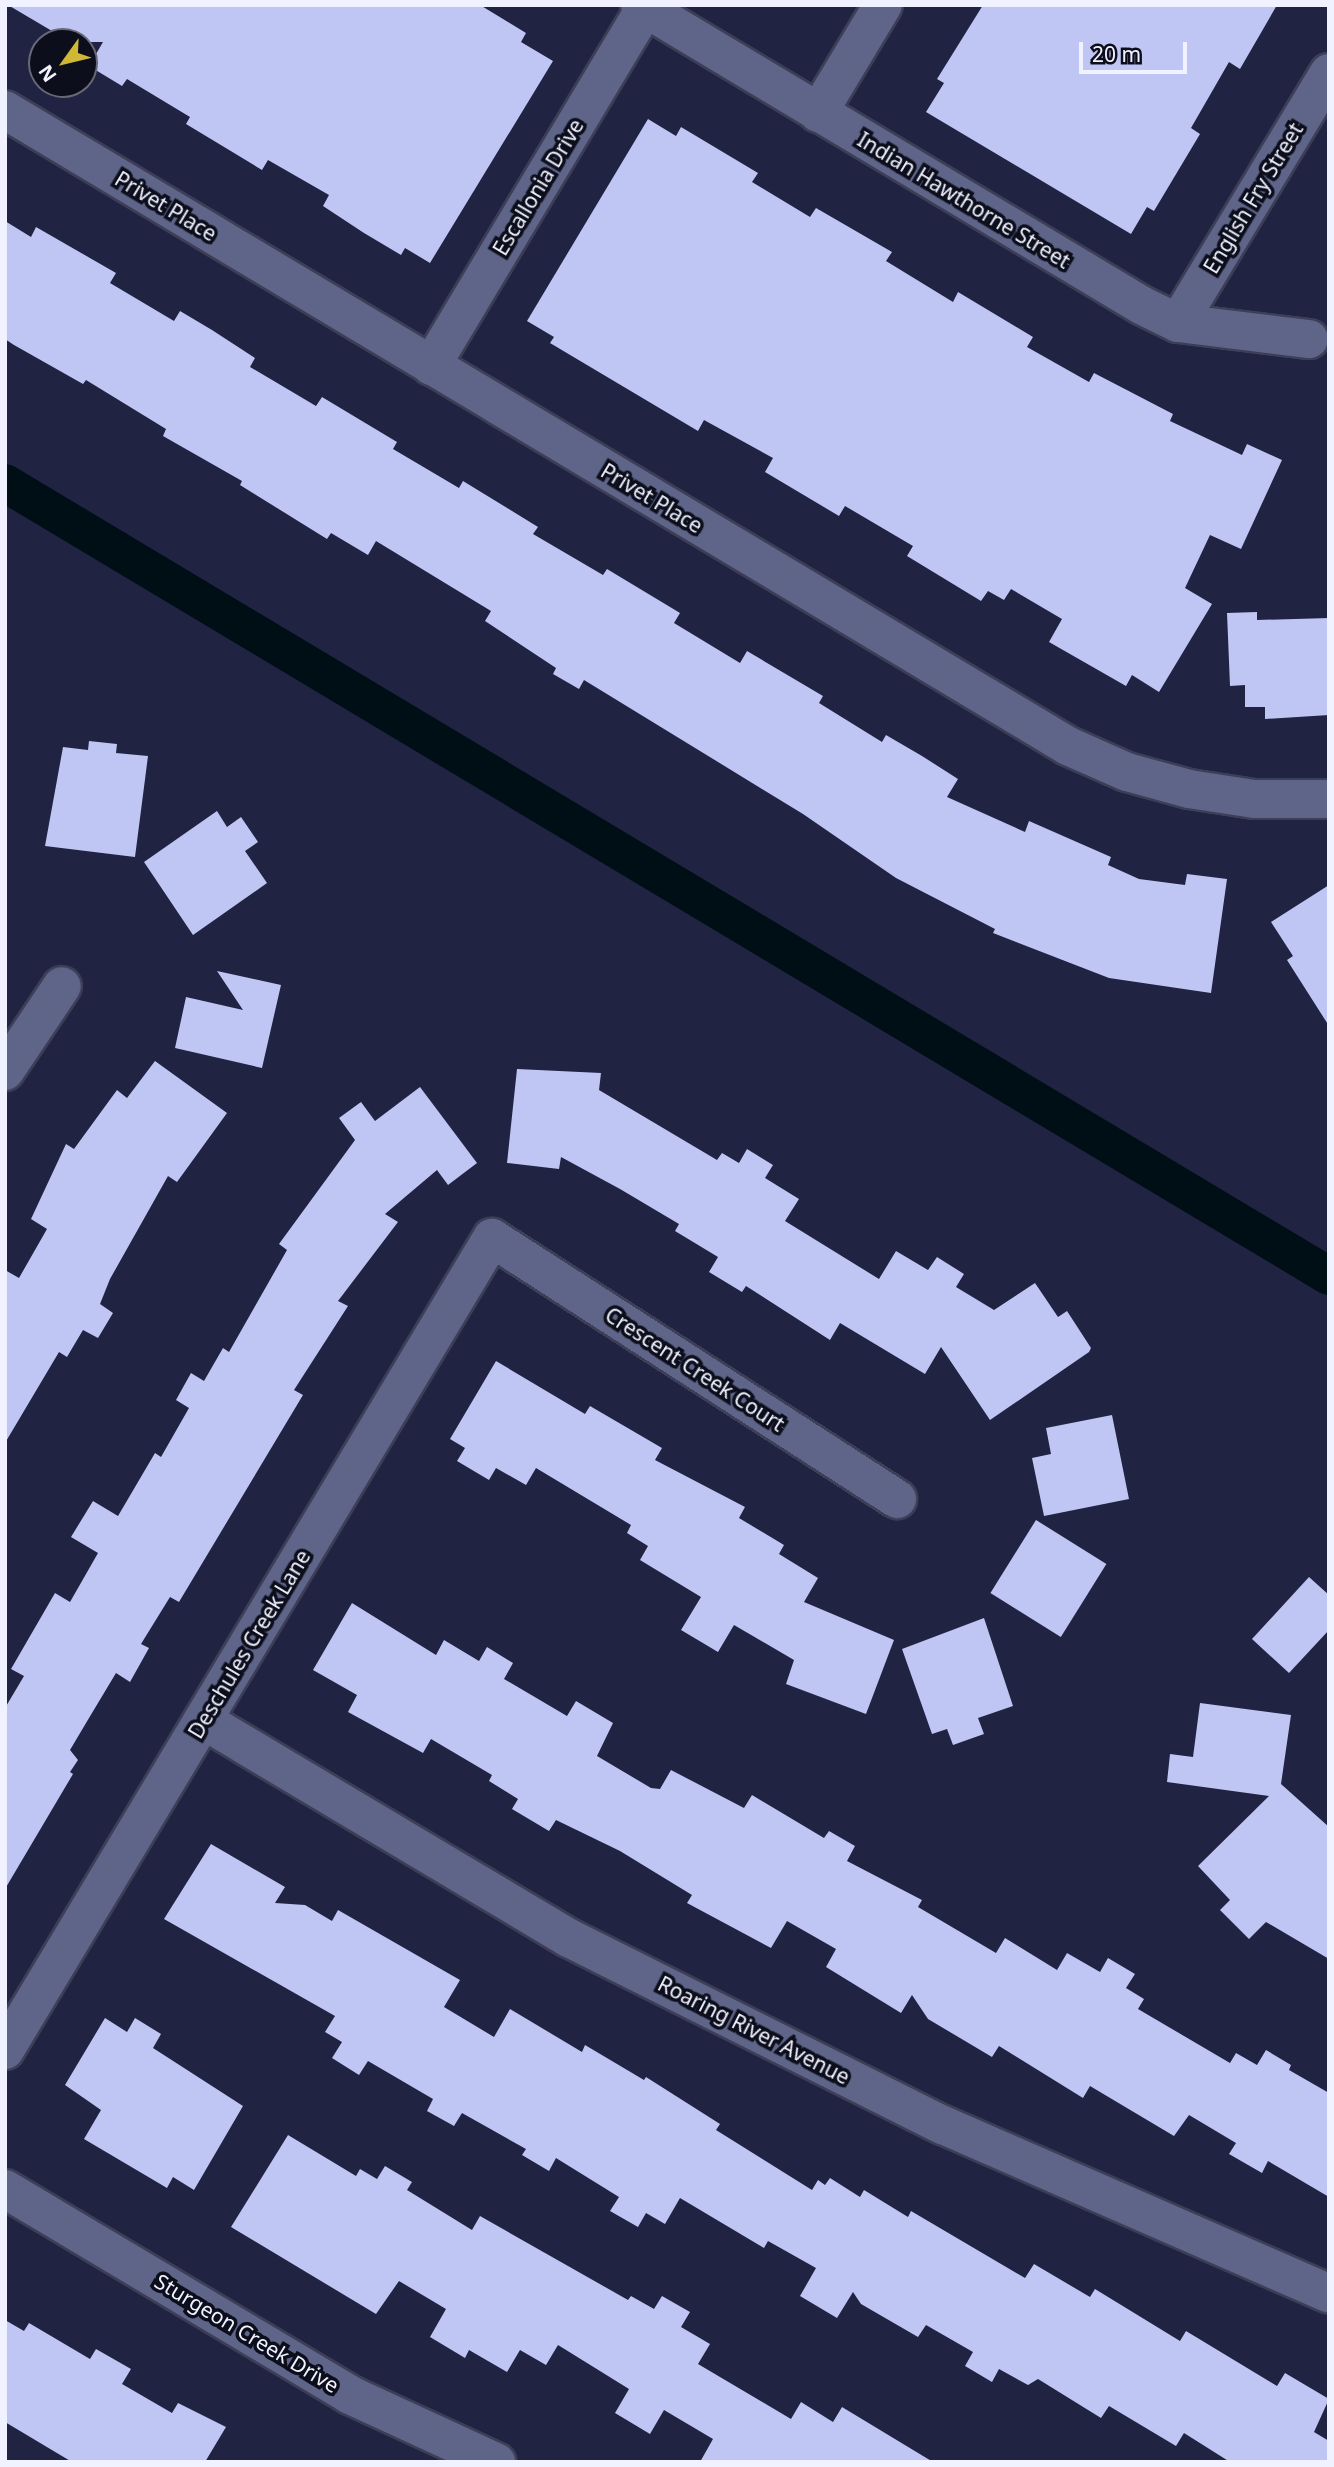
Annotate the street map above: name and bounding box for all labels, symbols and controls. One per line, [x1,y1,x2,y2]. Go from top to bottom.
north arrow [28,28,98,98]
scale bar [1082,28,1190,72]
text: 20 m [1092,40,1141,68]
text: N [32,60,62,87]
street label: Escallonia Drive [487,114,589,260]
street label: English Fry Street [1198,118,1308,278]
street label: Indian Hawthorne Street [853,127,1075,273]
street label: Privet Place [111,166,221,246]
street label: Privet Place [597,458,707,538]
street label: Crescent Creek Court [601,1302,789,1436]
street label: Deschules Creek Lane [183,1545,315,1743]
street label: Roaring River Avenue [654,1971,854,2089]
street label: Sturgeon Creek Drive [150,2268,344,2398]

